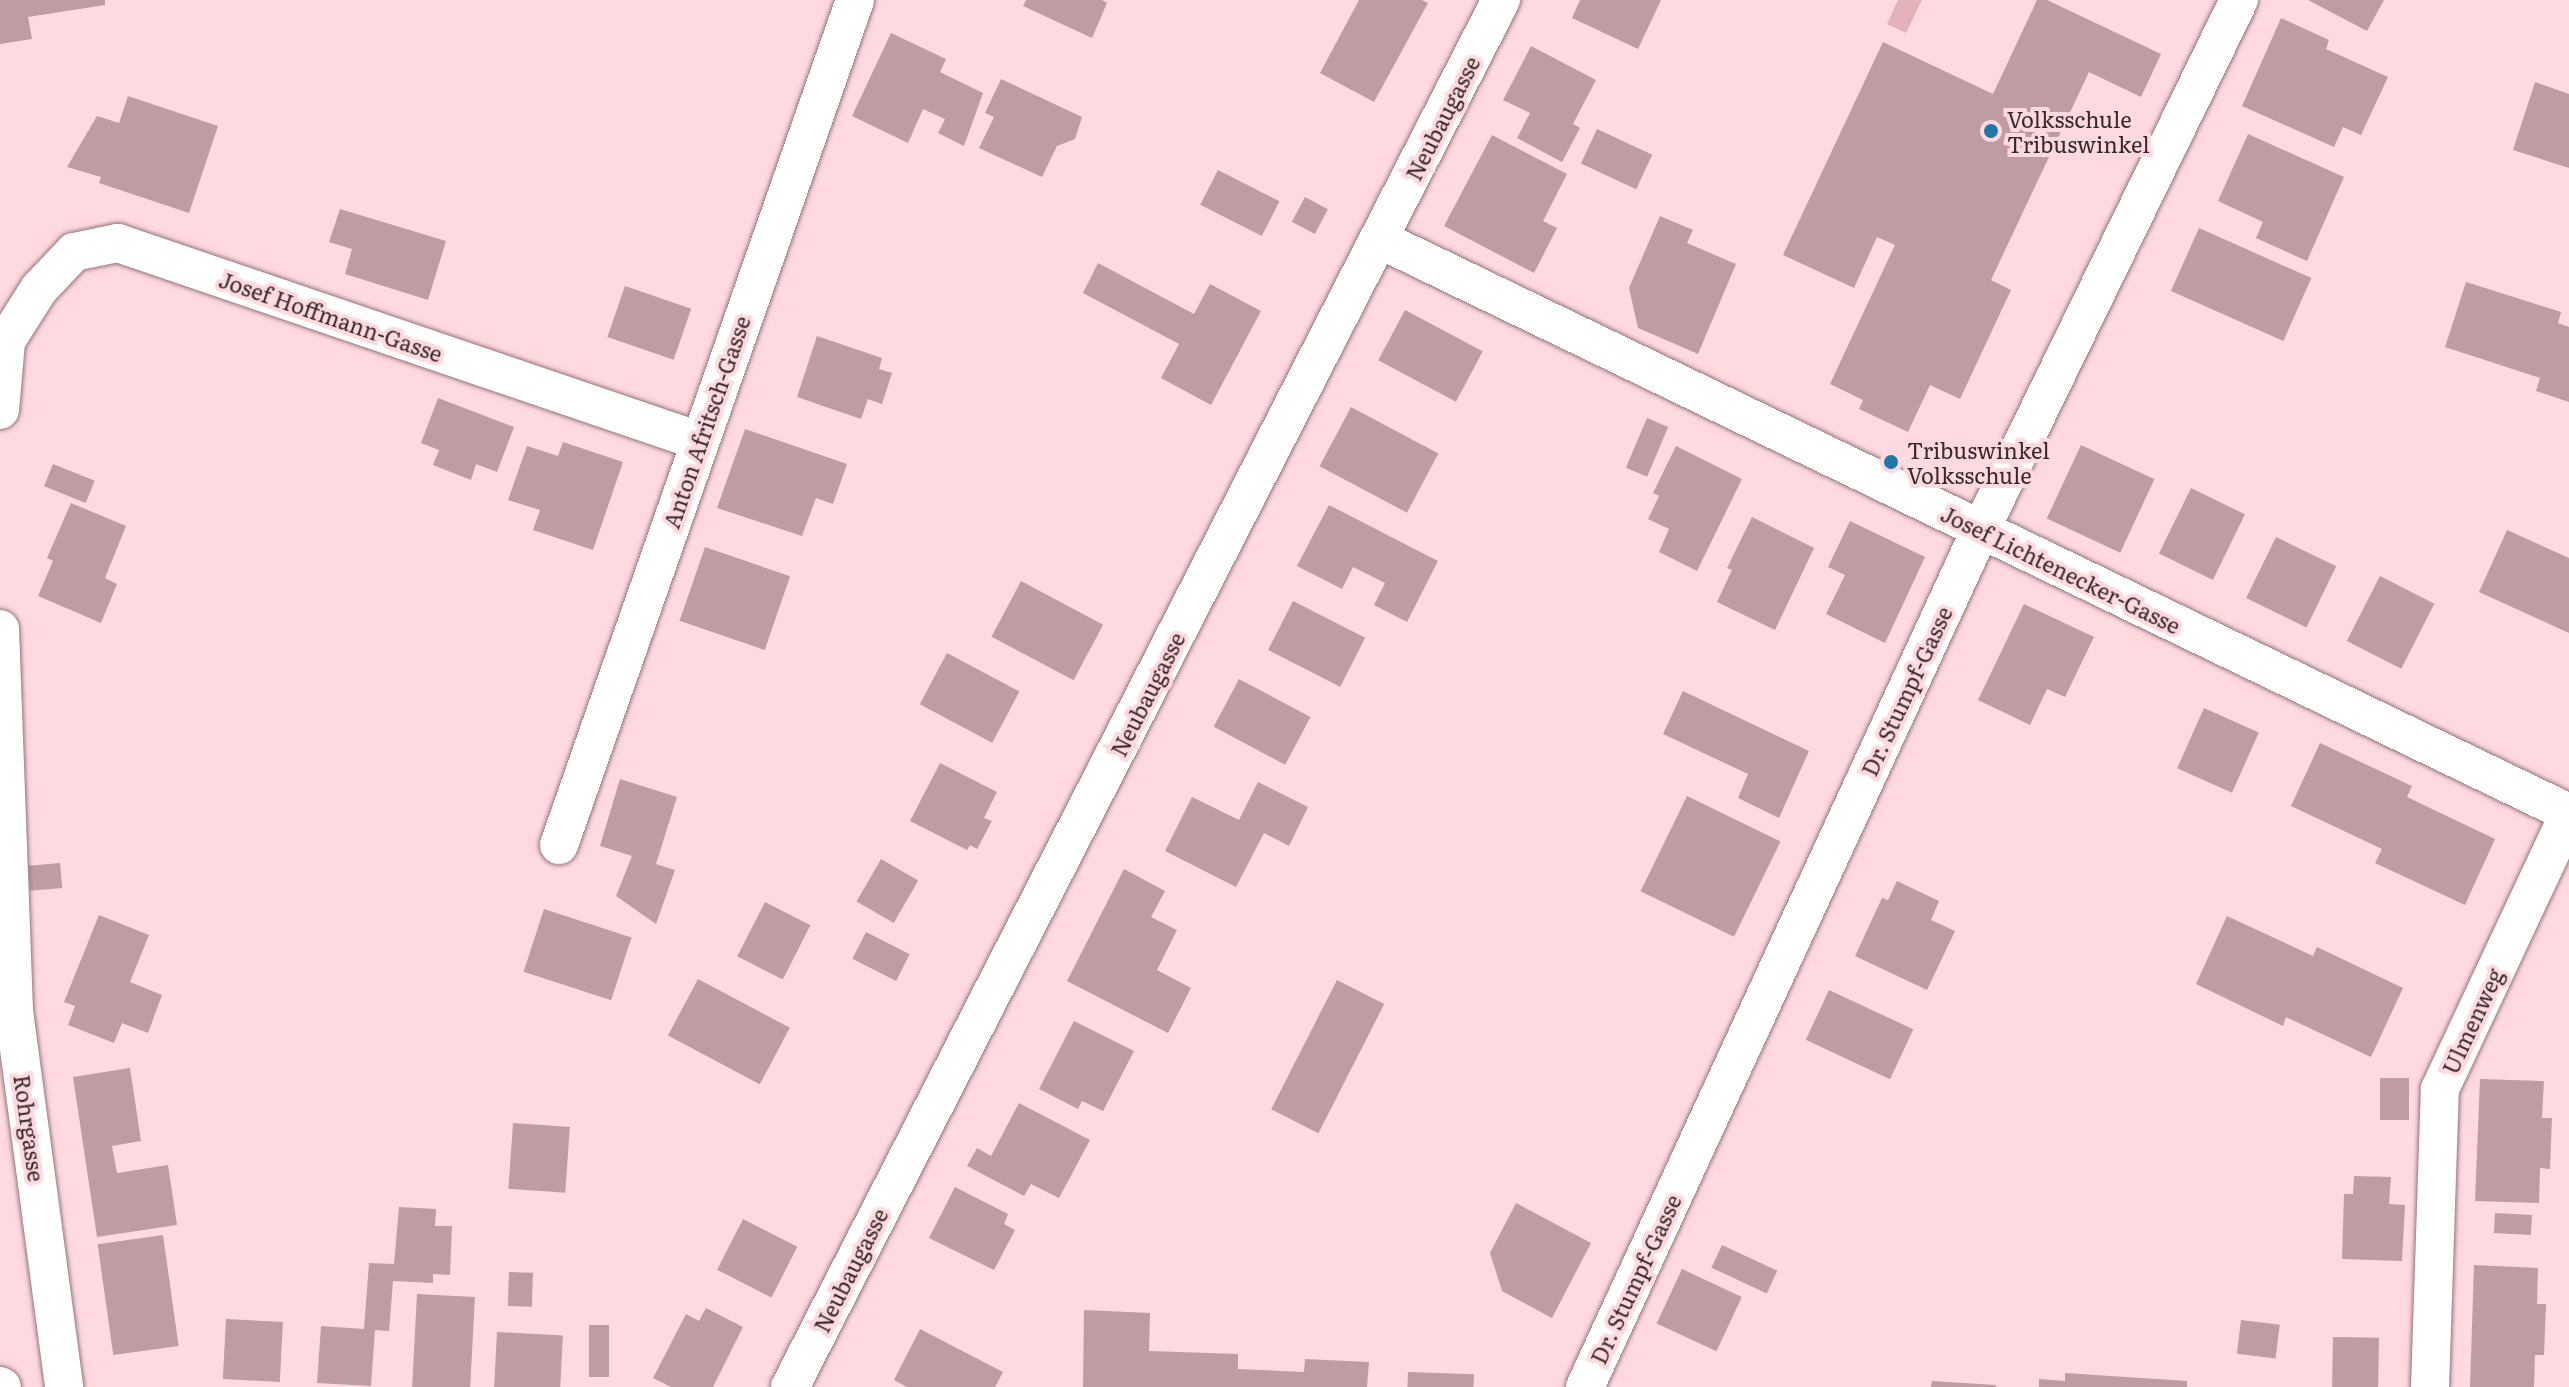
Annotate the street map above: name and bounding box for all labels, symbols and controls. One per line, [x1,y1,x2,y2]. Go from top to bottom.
street label: Neubaugasse [1399,52,1485,184]
place label: Volksschule Tribuswinkel [2007,105,2150,156]
marker: Volksschule Tribuswinkel [1982,122,2000,140]
street label: Josef Hoffmann-Gasse [216,265,446,367]
street label: Anton Afritsch-Gasse [657,312,755,532]
place label: Tribuswinkel Volksschule [1907,436,2050,488]
marker: Tribuswinkel Volksschule [1882,453,1900,471]
street label: Josef Lichtenecker-Gasse [1937,499,2185,639]
street label: Dr. Stumpf-Gasse [1855,602,1957,780]
street label: Neubaugasse [1104,628,1190,760]
street label: Ulmenweg [2436,964,2508,1078]
street label: Rohrgasse [9,1073,51,1183]
street label: Dr. Stumpf-Gasse [1584,1190,1686,1368]
street label: Neubaugasse [807,1204,893,1336]

